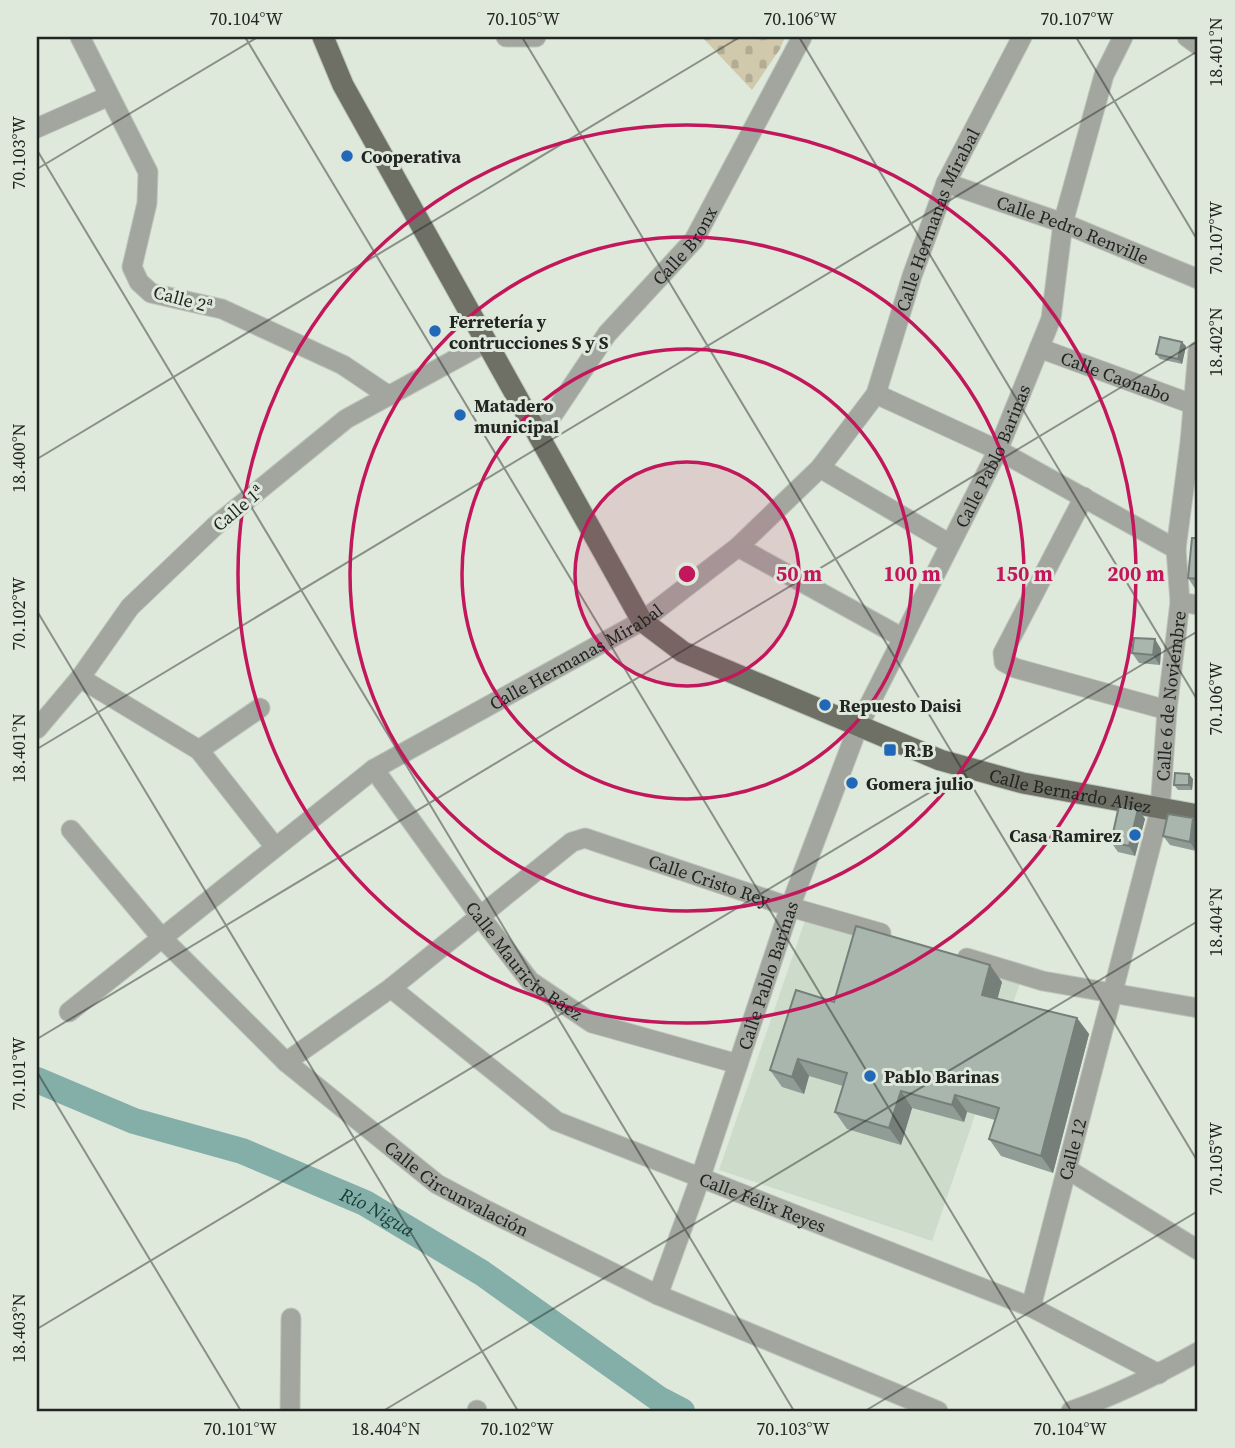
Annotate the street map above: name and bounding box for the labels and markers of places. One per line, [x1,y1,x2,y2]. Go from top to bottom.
place label: Cooperativa [361,144,461,169]
marker: Cooperativa [339,148,355,164]
place label: Ferretería y contrucciones S y S [449,309,609,355]
marker: Ferretería y contrucciones S y S [427,323,443,339]
place label: Matadero municipal [474,393,559,439]
marker: Matadero municipal [452,407,468,423]
centre of rings [675,562,699,586]
place label: Repuesto Daisi [839,693,962,718]
marker: Repuesto Daisi [817,697,833,713]
place label: R.B [904,738,934,763]
marker: R.B [882,742,898,758]
place label: Gomera julio [866,771,974,796]
marker: Gomera julio [844,775,860,791]
place label: Casa Ramirez [1009,823,1122,848]
marker: Casa Ramirez [1127,827,1143,843]
place label: Pablo Barinas [884,1064,999,1089]
marker: Pablo Barinas [862,1068,878,1084]

